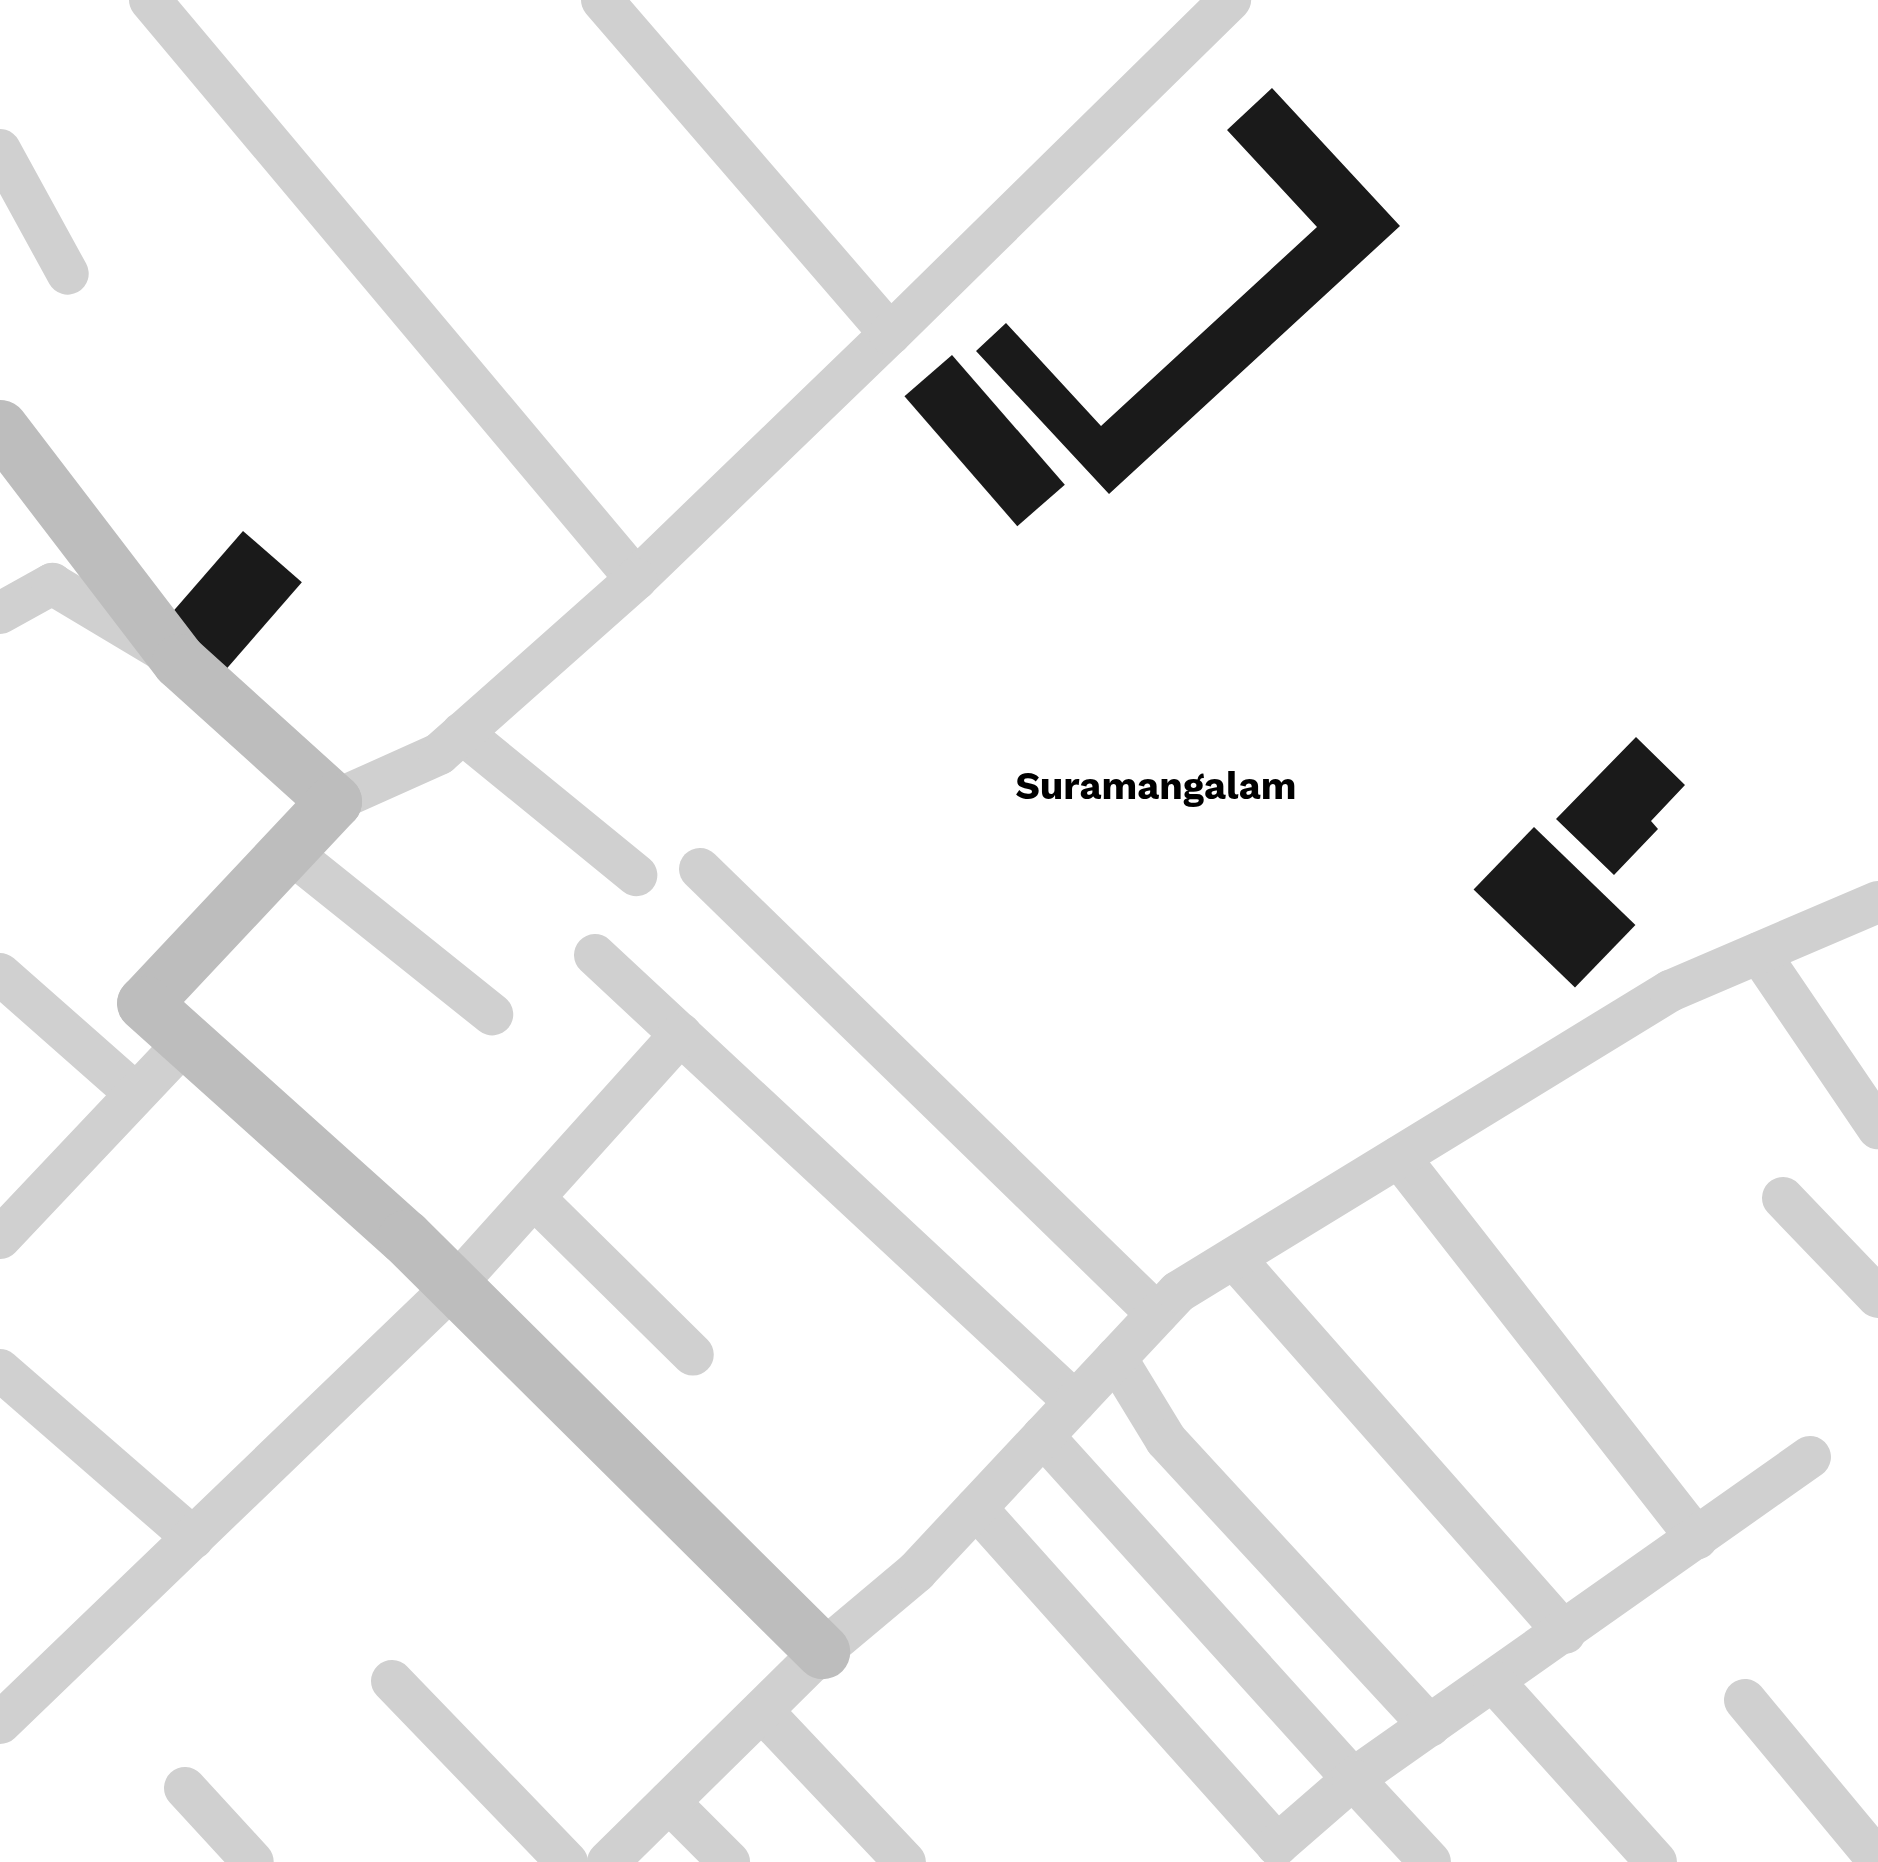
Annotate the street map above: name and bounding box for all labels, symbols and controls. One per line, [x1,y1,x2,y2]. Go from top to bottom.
district label: Suramangalam [1015,764,1297,810]

